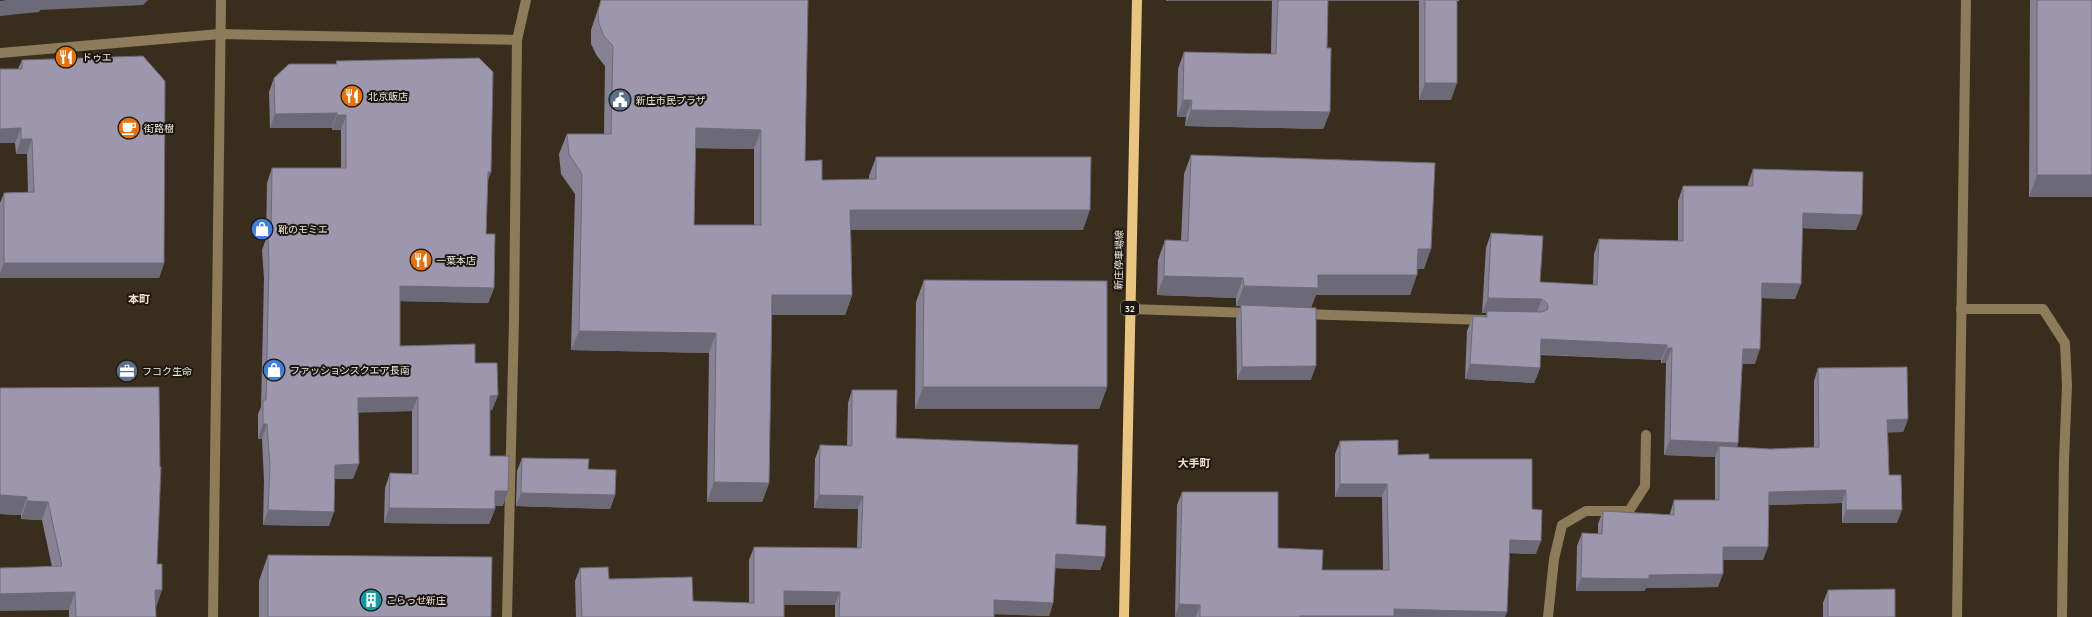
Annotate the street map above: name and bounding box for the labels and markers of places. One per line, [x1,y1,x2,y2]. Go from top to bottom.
restaurant icon: ドゥエ [53,44,79,70]
place label: ドゥエ [82,51,112,64]
restaurant icon: 北京飯店 [339,83,365,109]
public building icon: 新庄市民プラザ [607,87,633,113]
place label: 北京飯店 [368,90,408,103]
place label: 新庄市民プラザ [636,94,706,107]
cafe icon: 街路樹 [116,115,142,141]
place label: 街路樹 [143,122,174,135]
shop icon: 靴のモミエ [249,216,275,242]
place label: 靴のモミエ [278,223,328,236]
restaurant icon: 一葉本店 [408,247,434,273]
place label: 一葉本店 [436,254,476,267]
shop icon: ファッションスクエア長南 [261,357,287,383]
office icon: フコク生命 [114,358,140,384]
place label: ファッションスクエア長南 [290,364,410,377]
place label: フコク生命 [142,365,192,378]
building icon: こらっせ新庄 [358,587,384,613]
place label: こらっせ新庄 [386,594,446,607]

